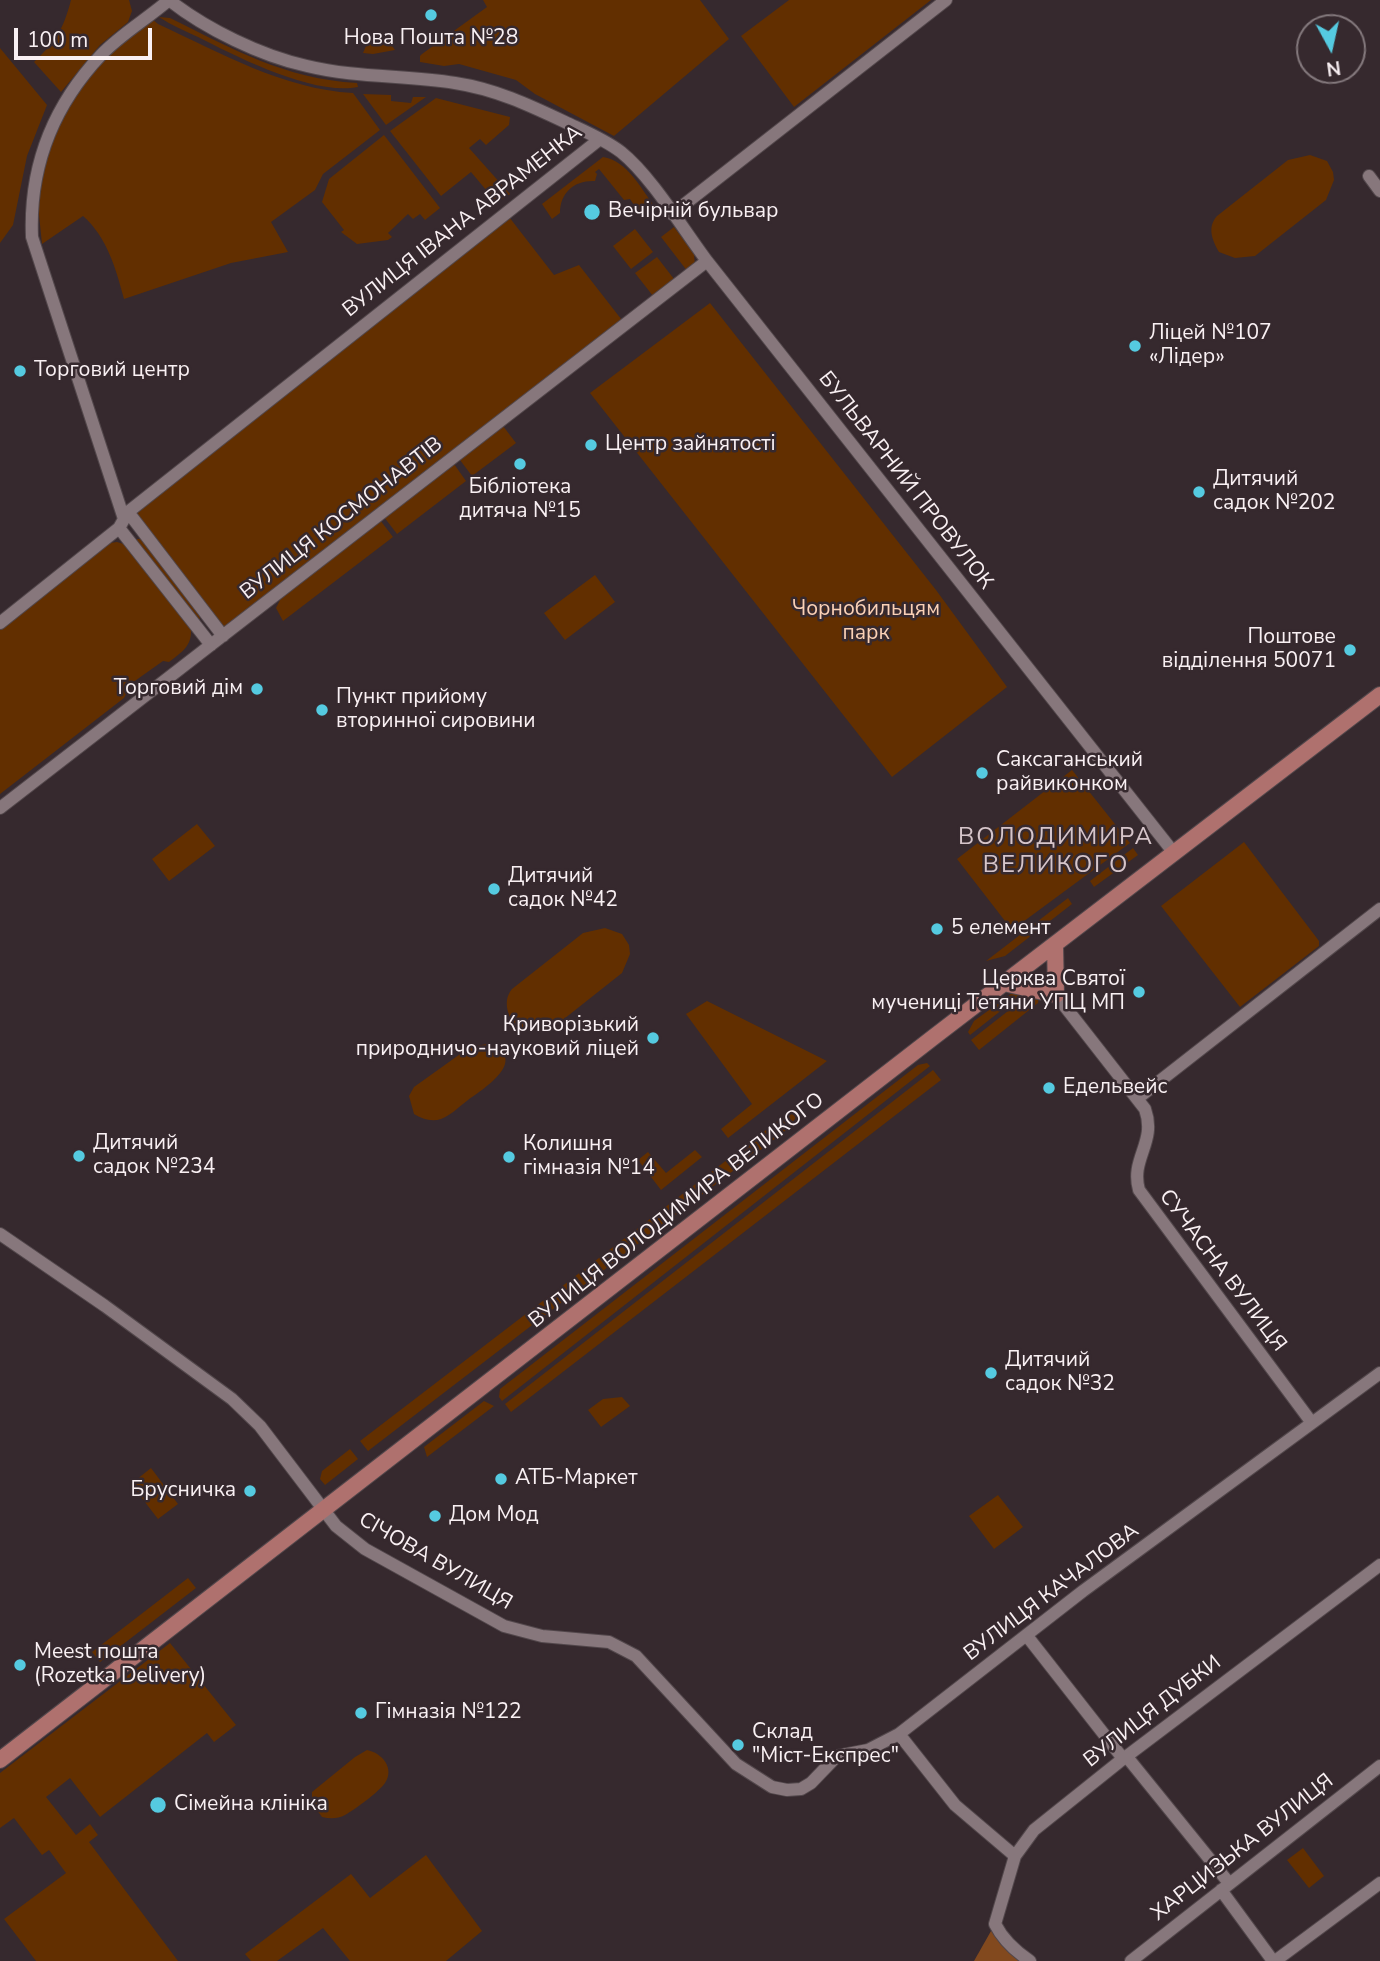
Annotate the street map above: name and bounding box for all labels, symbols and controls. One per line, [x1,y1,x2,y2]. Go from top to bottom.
marker: Нова Пошта №28 [423,7,439,23]
scale bar [18,14,156,58]
north arrow [1296,14,1366,84]
text: 100 m [27,26,88,54]
place label: Нова Пошта №28 [344,26,518,52]
text: N [1325,54,1342,82]
street label: ВУЛИЦЯ ІВАНА АВРАМЕНКА [338,121,588,323]
place label: Вечірній бульвар [608,199,778,225]
marker: Вечірній бульвар [582,202,602,222]
place label: Ліцей №107 «Лідер» [1149,321,1272,371]
marker: Ліцей №107 «Лідер» [1127,338,1143,354]
place label: Торговий центр [34,358,190,384]
marker: Торговий центр [12,363,28,379]
street label: БУЛЬВАРНИЙ ПРОВУЛОК [812,367,998,595]
street label: ВУЛИЦЯ КОСМОНАВТІВ [236,432,448,606]
place label: Центр зайнятості [605,432,776,458]
marker: Центр зайнятості [583,437,599,453]
marker: Бібліотека дитяча №15 [512,456,528,472]
place label: Дитячий садок №202 [1213,467,1335,517]
place label: Бібліотека дитяча №15 [459,475,581,525]
marker: Дитячий садок №202 [1191,484,1207,500]
park label: Чорнобильцям парк [792,597,940,647]
place label: Поштове відділення 50071 [1162,625,1336,675]
marker: Поштове відділення 50071 [1342,642,1358,658]
place label: Торговий дім [114,676,243,702]
marker: Торговий дім [249,681,265,697]
place label: Пункт прийому вторинної сировини [336,685,535,735]
marker: Пункт прийому вторинної сировини [314,702,330,718]
place label: Саксаганський райвиконком [996,748,1143,798]
marker: Саксаганський райвиконком [974,765,990,781]
district label: ВОЛОДИМИРА ВЕЛИКОГО [959,824,1153,880]
place label: Дитячий садок №42 [508,864,618,914]
marker: Дитячий садок №42 [486,881,502,897]
place label: 5 елемент [951,916,1051,942]
marker: 5 елемент [929,921,945,937]
place label: Церква Святої мучениці Тетяни УПЦ МП [871,967,1125,1017]
marker: Церква Святої мучениці Тетяни УПЦ МП [1131,984,1147,1000]
place label: Криворізький природничо-науковий ліцей [356,1013,639,1063]
marker: Криворізький природничо-науковий ліцей [645,1030,661,1046]
place label: Едельвейс [1063,1075,1167,1101]
marker: Едельвейс [1041,1080,1057,1096]
street label: ВУЛИЦЯ ВОЛОДИМИРА ВЕЛИКОГО [524,1088,830,1334]
place label: Дитячий садок №234 [93,1131,215,1181]
place label: Колишня гімназія №14 [523,1132,655,1182]
marker: Дитячий садок №234 [71,1148,87,1164]
marker: Колишня гімназія №14 [501,1149,517,1165]
street label: СУЧАСНА ВУЛИЦЯ [1153,1185,1291,1357]
place label: Дитячий садок №32 [1005,1348,1115,1398]
marker: Дитячий садок №32 [983,1365,999,1381]
place label: АТБ-Маркет [515,1466,637,1492]
marker: АТБ-Маркет [493,1471,509,1487]
place label: Брусничка [130,1478,236,1504]
marker: Брусничка [242,1483,258,1499]
place label: Дом Мод [449,1503,539,1529]
street label: СІЧОВА ВУЛИЦЯ [354,1508,516,1616]
marker: Дом Мод [427,1508,443,1524]
street label: ВУЛИЦЯ КАЧАЛОВА [960,1519,1144,1667]
place label: Meest пошта (Rozetka Delivery) [34,1640,206,1690]
street label: ВУЛИЦЯ ДУБКИ [1079,1651,1227,1773]
marker: Meest пошта (Rozetka Delivery) [12,1657,28,1673]
place label: Гімназія №122 [375,1700,522,1726]
marker: Гімназія №122 [353,1705,369,1721]
place label: Склад "Міст-Експрес" [752,1720,899,1770]
marker: Склад "Міст-Експрес" [730,1737,746,1753]
street label: ХАРЦИЗЬКА ВУЛИЦЯ [1147,1769,1339,1927]
place label: Сімейна клініка [174,1792,328,1818]
marker: Сімейна клініка [148,1795,168,1815]

